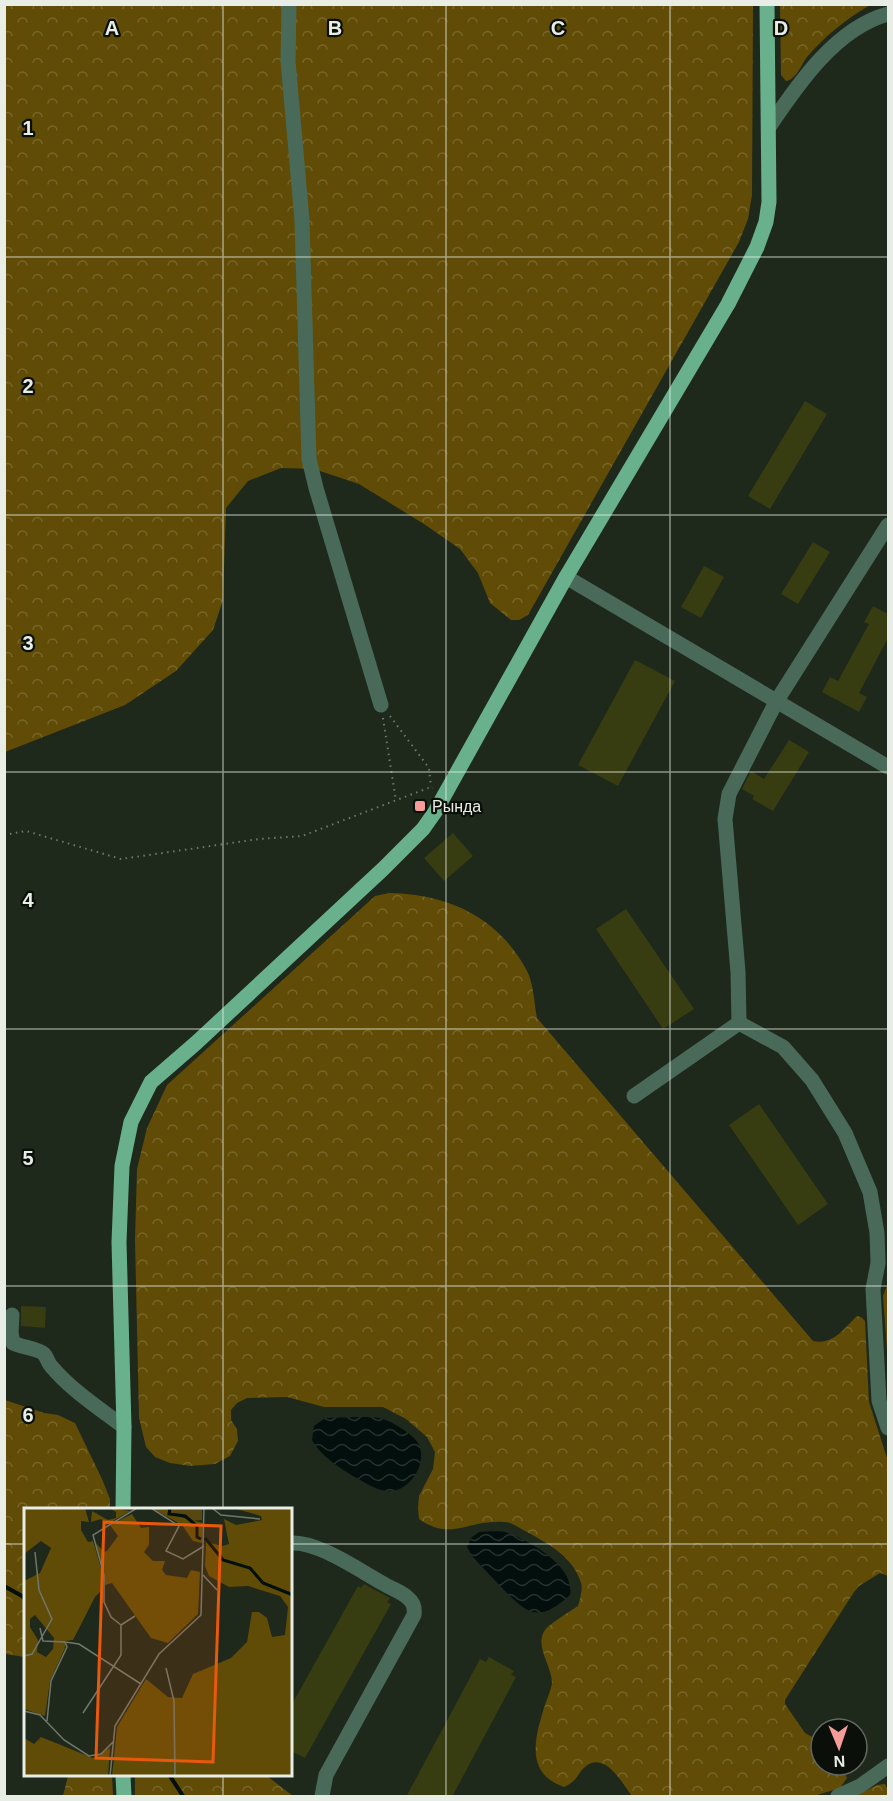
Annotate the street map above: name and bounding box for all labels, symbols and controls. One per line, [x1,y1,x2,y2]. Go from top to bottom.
text: A [105,17,119,39]
text: B [328,17,342,39]
text: C [551,17,565,39]
text: D [774,17,788,39]
text: 1 [22,117,34,139]
text: 2 [22,375,34,397]
text: 3 [22,632,34,654]
place label: Рында [432,798,481,815]
marker: Рында [413,799,427,813]
text: 4 [22,889,34,911]
text: 5 [22,1147,34,1169]
text: 6 [22,1404,34,1426]
inset map [24,1508,292,1777]
north arrow [809,1717,869,1777]
text: N [833,1753,846,1770]

